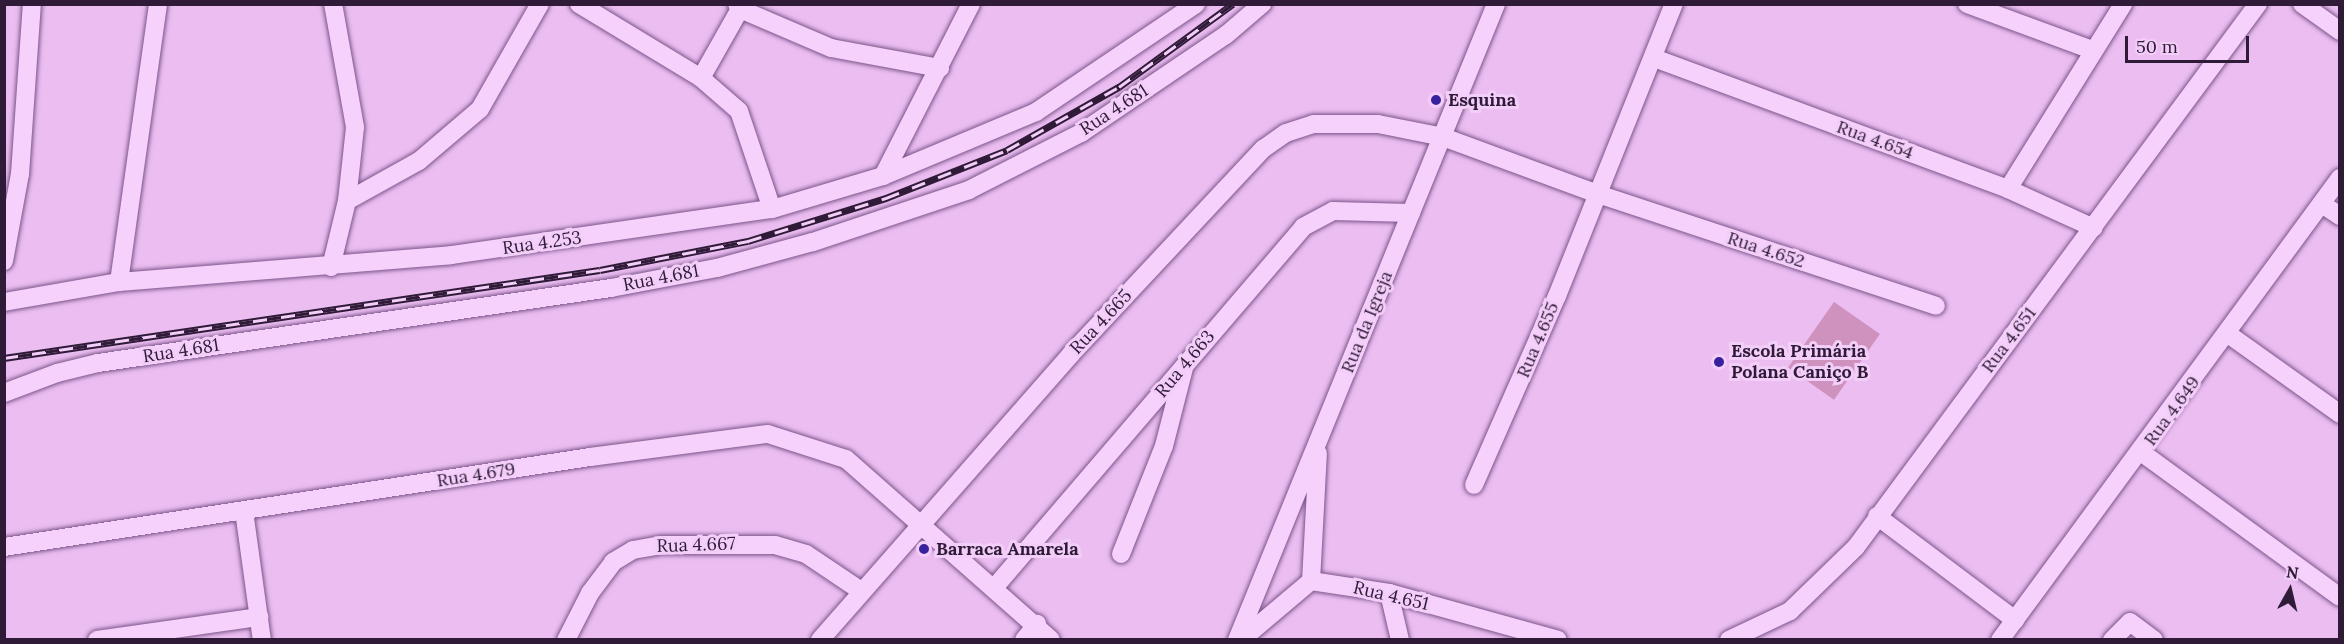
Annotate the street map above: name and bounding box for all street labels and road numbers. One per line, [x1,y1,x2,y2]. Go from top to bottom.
street label: Rua 4.681 [1076,80,1152,140]
street label: Rua 4.654 [1834,116,1916,164]
street label: Rua 4.253 [501,227,583,259]
street label: Rua 4.652 [1725,227,1807,273]
street label: Rua 4.681 [621,260,701,296]
street label: Rua da Igreja [1337,268,1397,376]
street label: Rua 4.665 [1066,285,1136,359]
street label: Rua 4.655 [1512,299,1564,381]
street label: Rua 4.651 [1977,303,2041,377]
street label: Rua 4.663 [1151,326,1219,402]
street label: Rua 4.681 [141,334,221,368]
street label: Rua 4.649 [2140,372,2204,450]
street label: Rua 4.679 [435,458,517,492]
street label: Rua 4.667 [656,533,736,557]
street label: Rua 4.651 [1351,577,1431,615]

